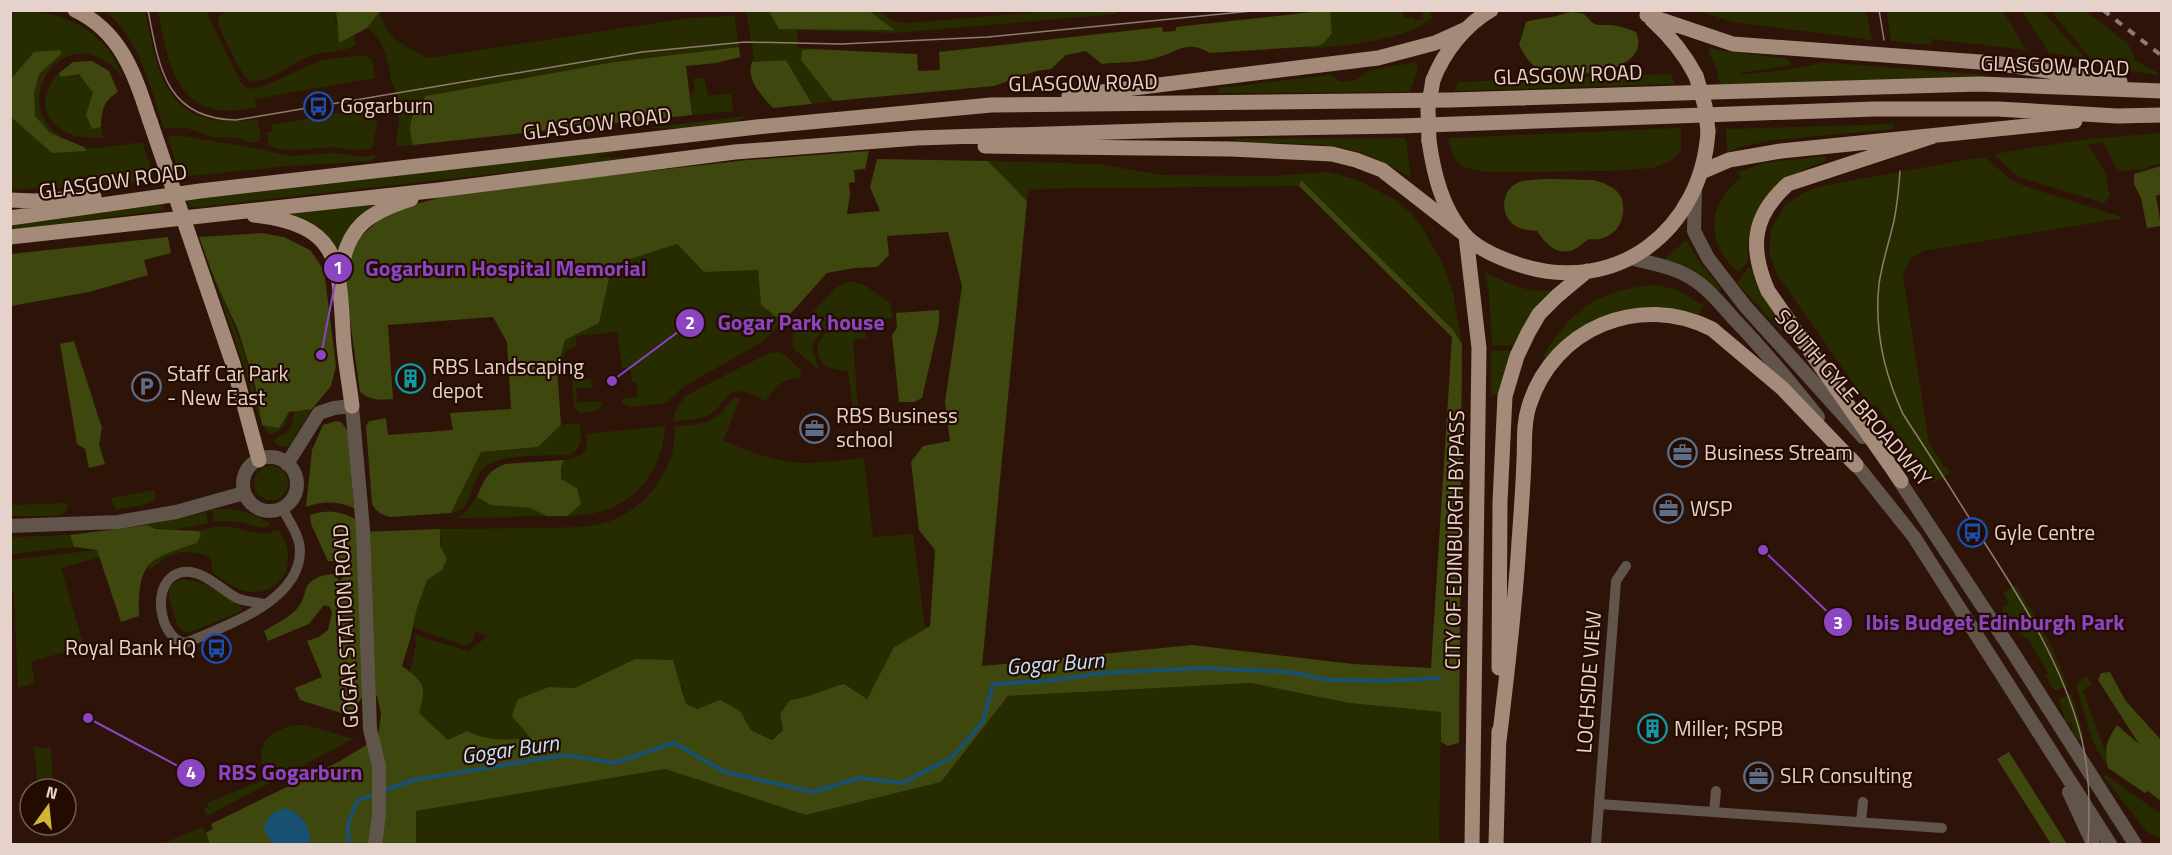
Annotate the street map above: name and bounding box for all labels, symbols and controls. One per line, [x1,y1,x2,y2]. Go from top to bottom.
street label: GLASGOW ROAD [1980,46,2130,84]
street label: GLASGOW ROAD [1493,55,1643,93]
street label: GLASGOW ROAD [1008,65,1158,99]
place label: Gogarburn [340,89,433,121]
bus stop icon: Gogarburn [303,90,335,122]
street label: GLASGOW ROAD [521,98,673,148]
street label: GLASGOW ROAD [37,155,189,207]
callout: Gogarburn Hospital Memorial [323,248,658,288]
text: Gogarburn Hospital Memorial [365,251,647,285]
text: 1 [333,254,343,281]
street label: SOUTH GYLE BROADWAY [1768,302,1940,493]
callout: Gogar Park house [675,303,897,343]
text: Gogar Park house [717,305,885,339]
text: 2 [685,309,695,336]
place label: RBS Landscaping depot [432,350,584,406]
place label: Staff Car Park - New East [167,357,289,413]
building icon: RBS Landscaping depot [395,363,427,395]
parking icon: Staff Car Park - New East [130,370,162,402]
place label: RBS Business school [836,399,958,455]
street label: CITY OF EDINBURGH BYPASS [1436,410,1472,670]
office icon: RBS Business school [799,412,831,444]
place label: Business Stream [1704,436,1853,468]
office icon: Business Stream [1667,437,1699,469]
place label: WSP [1690,492,1732,524]
office icon: WSP [1653,493,1685,525]
place label: Gyle Centre [1994,516,2095,548]
bus stop icon: Gyle Centre [1957,517,1989,549]
street label: GOGAR STATION ROAD [324,523,366,729]
callout: Ibis Budget Edinburgh Park [1823,602,2136,642]
text: Ibis Budget Edinburgh Park [1865,605,2125,639]
street label: LOCHSIDE VIEW [1567,609,1609,754]
text: 3 [1833,609,1843,636]
place label: Royal Bank HQ [65,631,196,663]
bus stop icon: Royal Bank HQ [201,632,233,664]
water label: Gogar Burn [1005,643,1106,683]
place label: Miller; RSPB [1674,712,1783,744]
building icon: Miller; RSPB [1637,713,1669,745]
water label: Gogar Burn [459,725,562,773]
callout: RBS Gogarburn [176,753,374,793]
text: RBS Gogarburn [218,755,362,789]
text: 4 [186,759,196,786]
place label: SLR Consulting [1780,759,1913,791]
office icon: SLR Consulting [1743,760,1775,792]
north arrow [18,777,78,837]
text: N [43,779,60,806]

